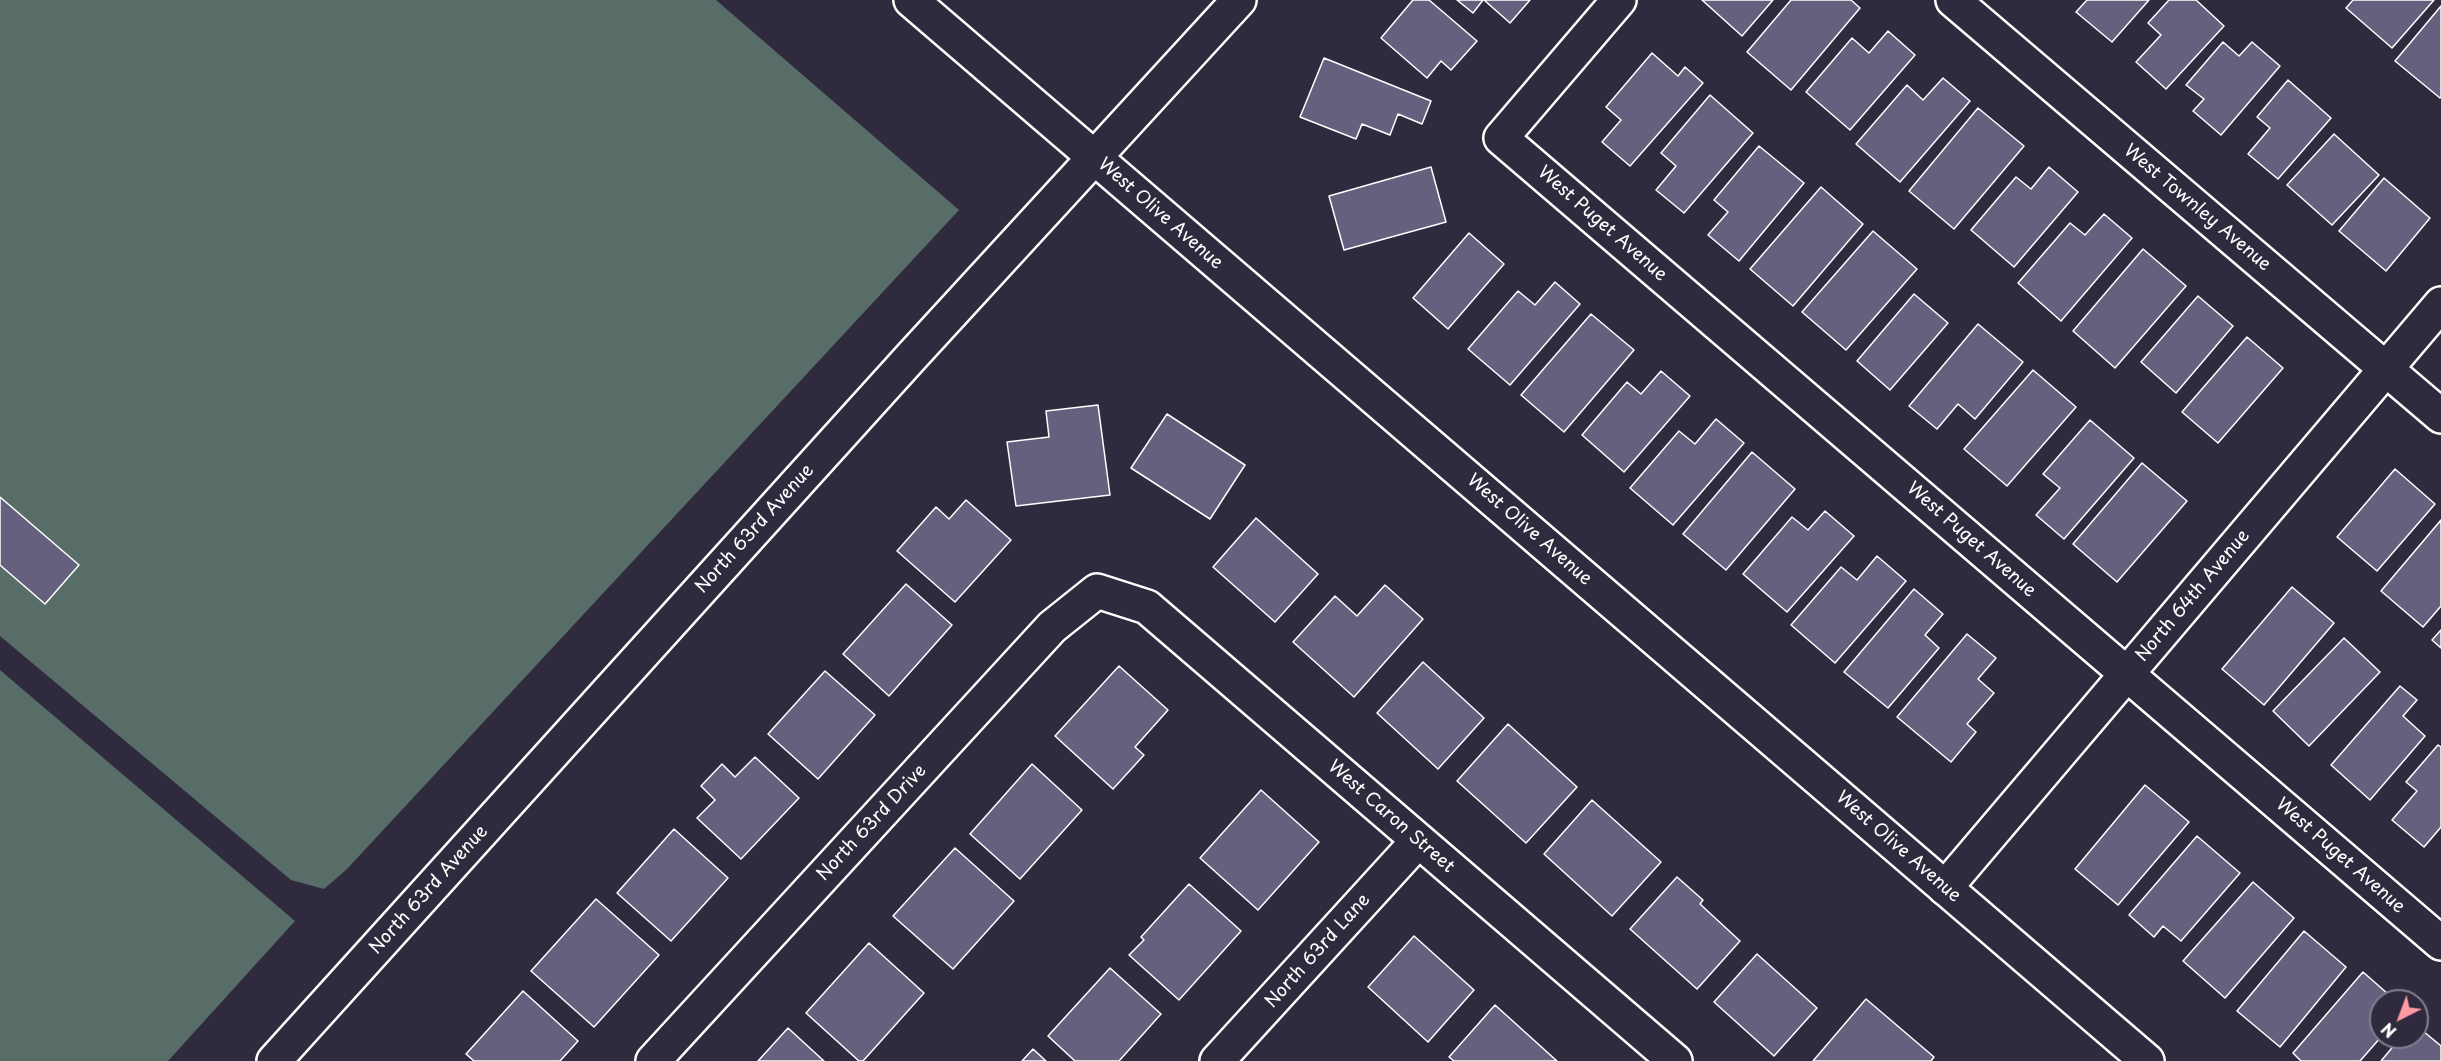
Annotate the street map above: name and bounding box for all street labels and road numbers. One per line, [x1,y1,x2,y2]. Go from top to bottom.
street label: West Townley Avenue [2119,140,2275,276]
street label: West Olive Avenue [1093,154,1227,274]
street label: West Puget Avenue [1533,162,1671,286]
street label: North 63rd Avenue [691,460,819,598]
street label: West Olive Avenue [1462,470,1596,590]
street label: West Puget Avenue [1902,478,2040,602]
street label: North 64th Avenue [2132,526,2254,666]
street label: West Caron Street [1323,756,1459,878]
street label: North 63rd Drive [813,761,931,885]
street label: West Olive Avenue [1831,787,1965,907]
street label: West Puget Avenue [2271,794,2409,918]
street label: North 63rd Avenue [365,821,493,959]
street label: North 63rd Lane [1261,889,1375,1013]

